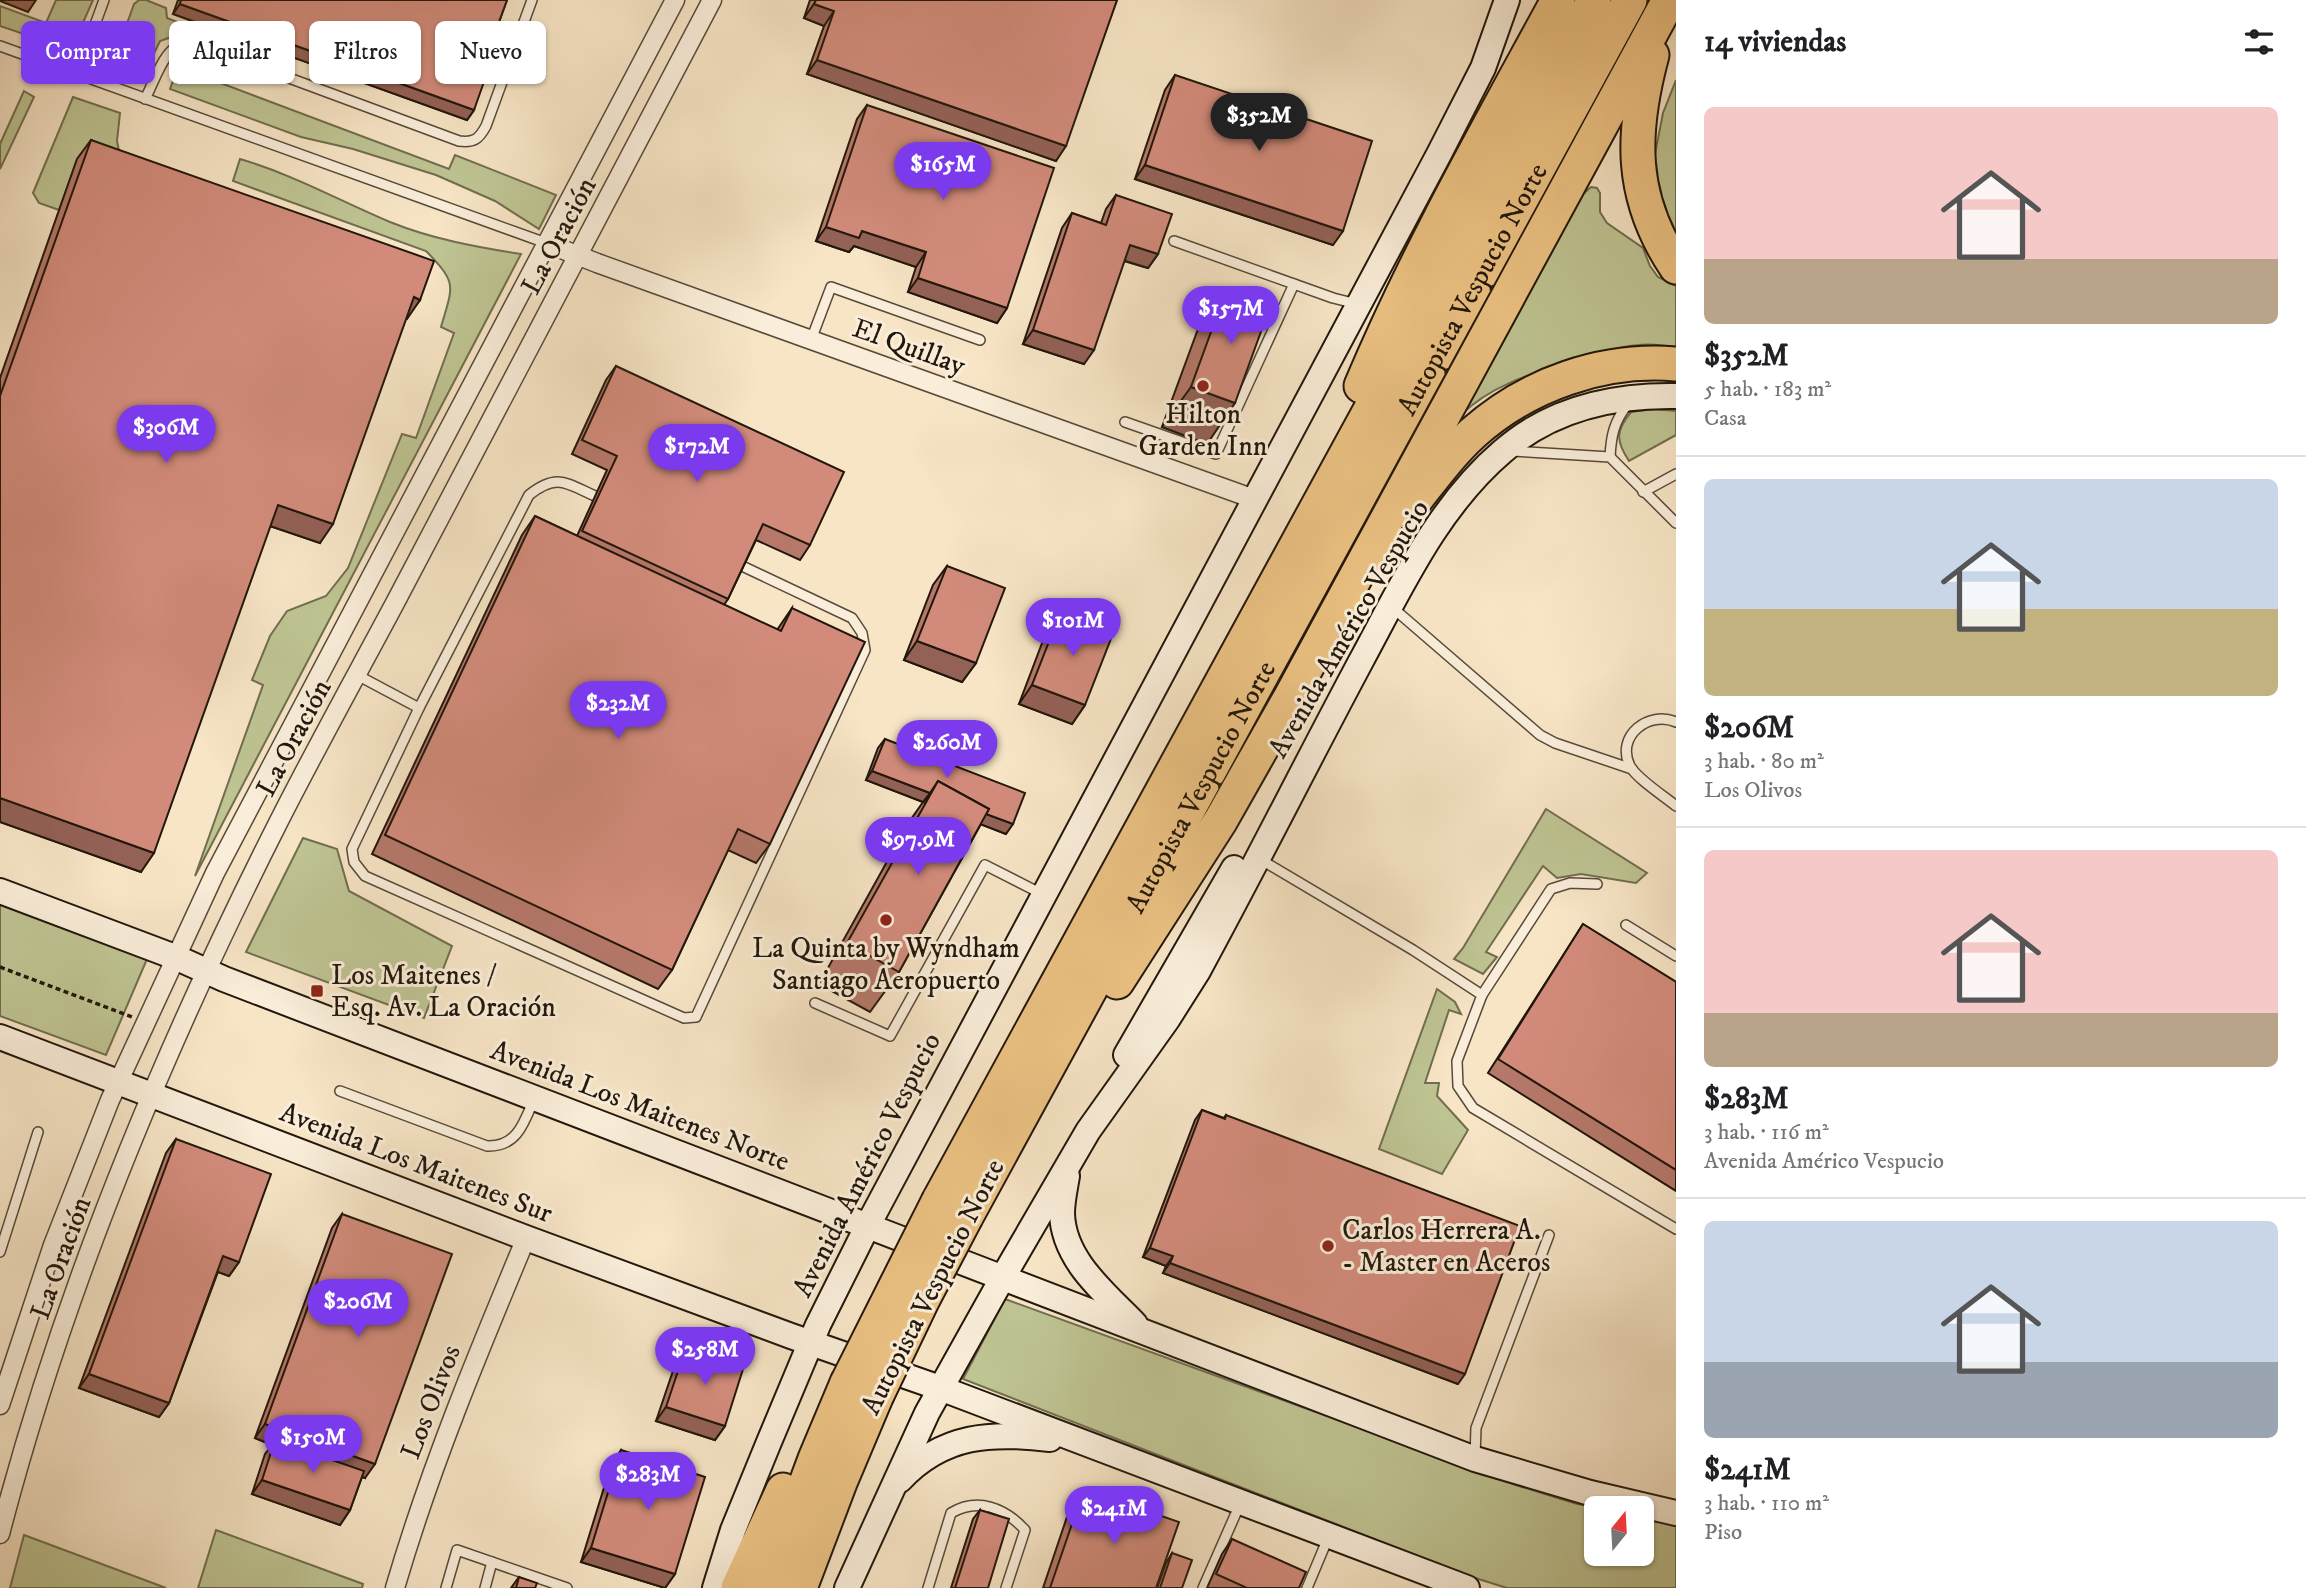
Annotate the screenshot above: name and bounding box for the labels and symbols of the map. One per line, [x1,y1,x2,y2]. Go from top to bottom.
pin: $352M [1210,94,1308,153]
pin: $165M [894,142,992,202]
street label: Autopista Vespucio Norte [1389,157,1555,421]
street label: La Oración [514,171,605,301]
pin: $157M [1182,286,1280,346]
street label: El Quillay [848,310,971,384]
marker: Hilton Garden Inn [1195,378,1211,394]
place label: Hilton Garden Inn [1139,397,1268,464]
pin: $306M [117,406,215,465]
pin: $172M [648,424,746,484]
street label: Avenida Américo Vespucio [1261,494,1437,764]
pin: $101M [1024,598,1122,658]
street label: Autopista Vespucio Norte [1118,655,1284,919]
street label: La Oración [249,673,340,803]
pin: $232M [569,682,667,741]
pin: $260M [898,720,996,780]
pin: $97.9M [861,818,975,877]
marker: La Quinta by Wyndham Santiago Aeropuerto [878,912,894,928]
place label: La Quinta by Wyndham Santiago Aeropuerto [752,931,1020,998]
place label: Los Maitenes / Esq. Av. La Oración [331,958,556,1025]
marker: Los Maitenes / Esq. Av. La Oración [309,983,325,999]
street label: Avenida Américo Vespucio [785,1027,949,1303]
street label: Avenida Los Maitenes Norte [486,1033,794,1179]
street label: Avenida Los Maitenes Sur [275,1095,558,1231]
street label: Autopista Vespucio Norte [853,1153,1013,1421]
street label: La Oración [23,1192,99,1324]
place label: Carlos Herrera A. - Master en Aceros [1342,1213,1550,1280]
marker: Carlos Herrera A. - Master en Aceros [1320,1238,1336,1254]
pin: $206M [309,1280,407,1339]
pin: $258M [656,1328,754,1387]
street label: Los Olivos [393,1340,469,1464]
pin: $150M [264,1416,362,1475]
pin: $283M [599,1452,697,1512]
pin: $241M [1065,1486,1163,1546]
north arrow [1584,1496,1654,1566]

